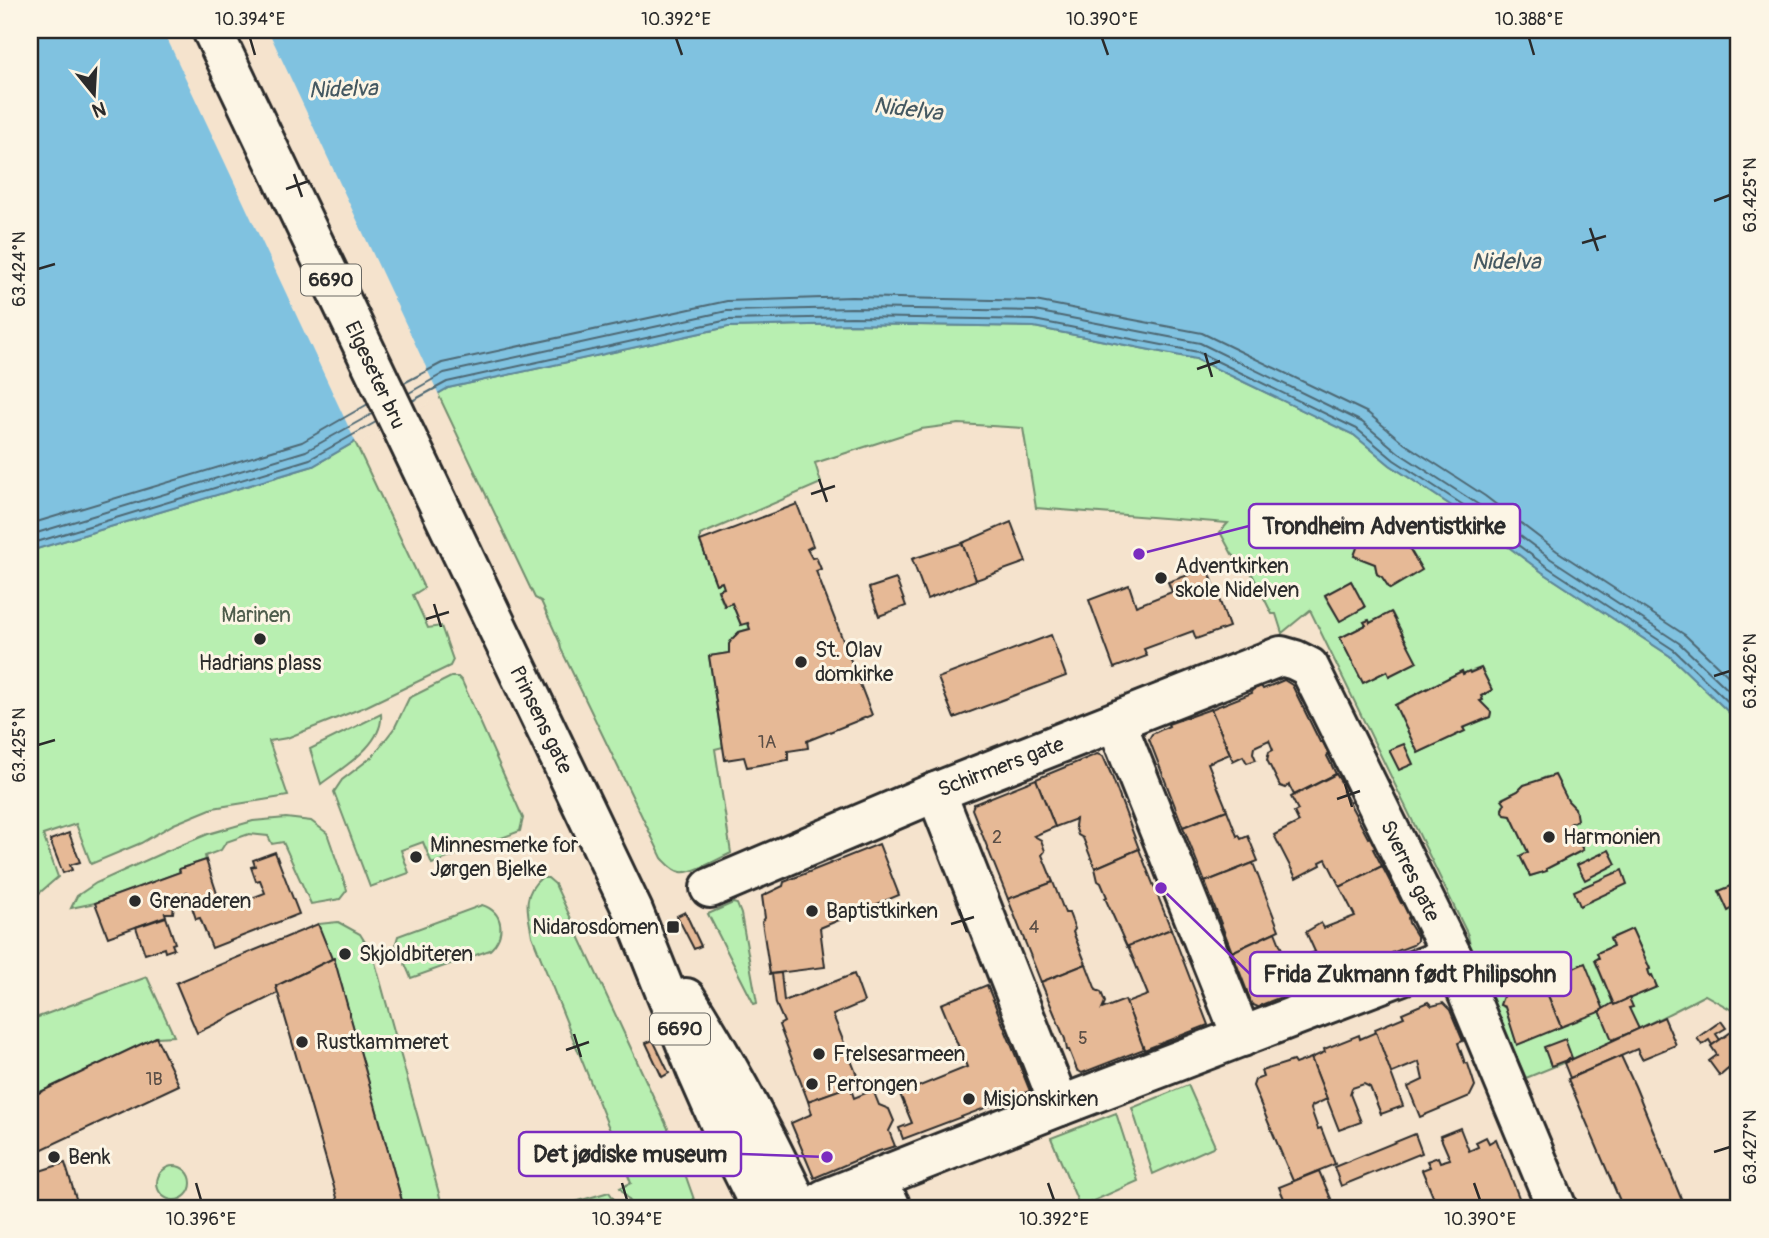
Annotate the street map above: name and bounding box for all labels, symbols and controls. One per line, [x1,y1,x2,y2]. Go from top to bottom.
text: 10.394°E [215,8,285,31]
text: 10.392°E [641,8,711,31]
text: 10.390°E [1066,8,1138,31]
text: 10.388°E [1495,8,1563,31]
north arrow [60,60,130,130]
water label: Nidelva [308,73,379,105]
water label: Nidelva [872,90,945,128]
text: N [89,96,109,123]
text: 63.425°N [1739,158,1762,232]
text: 63.424°N [8,231,31,307]
water label: Nidelva [1471,247,1542,276]
road number: 6690 [301,264,361,296]
street label: Elgeseter bru [338,317,412,433]
callout: Trondheim Adventistkirke [1249,504,1520,548]
text: Trondheim Adventistkirke [1261,512,1506,541]
place label: Adventkirken skole Nidelven [1175,553,1299,604]
marker: Adventkirken skole Nidelven [1153,570,1169,586]
park label: Marinen [221,602,291,629]
marker: Hadrians plass [252,631,268,647]
text: 63.426°N [1739,633,1762,709]
place label: St. Olav domkirke [815,637,894,688]
place label: Hadrians plass [199,650,322,677]
marker: St. Olav domkirke [793,654,809,670]
street label: Prinsens gate [503,662,579,779]
text: 63.425°N [8,708,31,782]
street label: Schirmers gate [934,730,1069,803]
house number: 1A [758,731,777,754]
street label: Sverres gate [1374,816,1446,927]
place label: Harmonien [1563,824,1661,851]
house number: 2 [992,826,1002,849]
marker: Harmonien [1541,829,1557,845]
place label: Minnesmerke for Jørgen Bjelke [430,832,579,883]
marker: Minnesmerke for Jørgen Bjelke [408,849,424,865]
place label: Grenaderen [149,888,251,915]
marker: Grenaderen [127,893,143,909]
place label: Baptistkirken [826,898,938,925]
marker: Baptistkirken [804,903,820,919]
place label: Nidarosdomen [532,914,659,941]
house number: 4 [1029,916,1040,939]
marker: Nidarosdomen [665,919,681,935]
place label: Skjoldbiteren [359,941,473,968]
marker: Skjoldbiteren [337,946,353,962]
callout: Frida Zukmann født Philipsohn [1250,952,1571,996]
text: Frida Zukmann født Philipsohn [1263,960,1557,989]
road number: 6690 [650,1014,710,1044]
house number: 5 [1078,1027,1088,1050]
place label: Rustkammeret [316,1029,449,1056]
marker: Rustkammeret [294,1034,310,1050]
place label: Frelsesarmeen [833,1041,965,1068]
marker: Frelsesarmeen [811,1046,827,1062]
house number: 1B [145,1068,163,1091]
place label: Perrongen [826,1071,918,1098]
marker: Perrongen [804,1076,820,1092]
place label: Misjonskirken [983,1086,1099,1113]
marker: Misjonskirken [961,1091,977,1107]
text: 63.427°N [1739,1110,1762,1184]
callout: Det jødiske museum [519,1132,741,1176]
text: Det jødiske museum [533,1140,727,1169]
place label: Benk [68,1144,111,1171]
marker: Benk [46,1149,62,1165]
text: 10.396°E [166,1208,236,1231]
text: 10.394°E [592,1208,662,1231]
text: 10.392°E [1019,1208,1089,1231]
text: 10.390°E [1444,1208,1516,1231]

